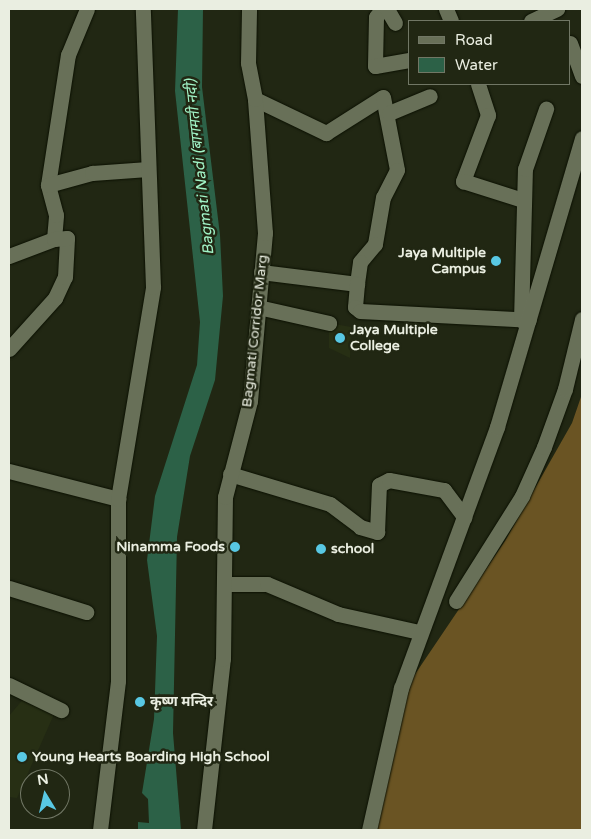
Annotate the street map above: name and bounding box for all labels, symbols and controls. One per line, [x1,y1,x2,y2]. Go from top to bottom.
legend [408,20,571,85]
text: Road [455,31,493,49]
text: Water [455,56,498,74]
water label: Bagmati Nadi (बागमती नदी) [182,78,218,256]
place label: Jaya Multiple Campus [398,245,486,278]
street label: Bagmati Corridor Marg [239,254,271,408]
marker: Jaya Multiple Campus [490,255,502,267]
place label: Jaya Multiple College [350,322,438,354]
marker: Jaya Multiple College [334,332,346,344]
place label: Ninamma Foods [116,539,225,555]
marker: Ninamma Foods [229,541,241,553]
place label: school [331,541,374,557]
marker: school [315,543,327,555]
place label: कृष्ण मन्दिर [150,694,213,710]
marker: कृष्ण मन्दिर [134,696,146,708]
place label: Young Hearts Boarding High School [32,749,270,765]
marker: Young Hearts Boarding High School [16,751,28,763]
north arrow [20,769,70,819]
text: N [36,770,50,789]

